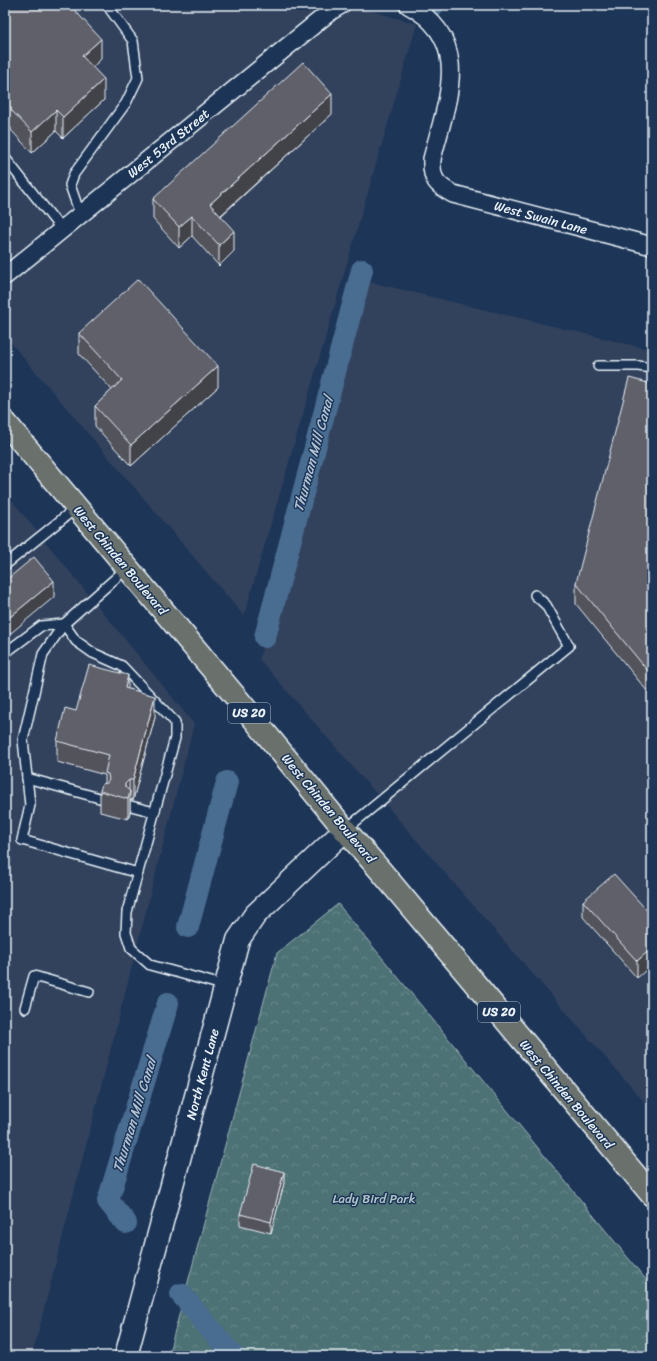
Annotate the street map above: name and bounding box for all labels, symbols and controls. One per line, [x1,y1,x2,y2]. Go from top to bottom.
street label: West 53rd Street [122,103,215,184]
street label: West Swain Lane [492,194,590,241]
water label: Thurman Mill Canal [286,391,342,515]
street label: West Chinden Boulevard [68,500,174,621]
road number: US 20 [228,703,270,723]
street label: West Chinden Boulevard [276,748,382,869]
road number: US 20 [478,1002,520,1022]
street label: North Kent Lane [179,1026,226,1122]
street label: West Chinden Boulevard [514,1034,620,1155]
water label: Thurman Mill Canal [105,1052,165,1175]
park label: Lady Bird Park [332,1187,416,1210]

